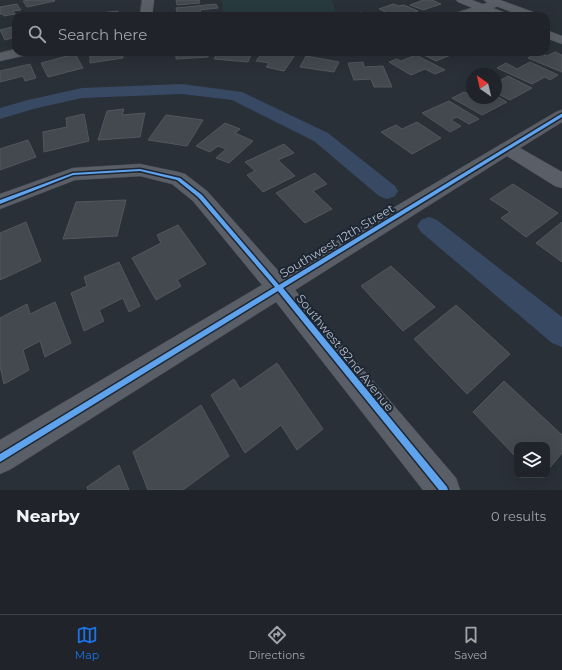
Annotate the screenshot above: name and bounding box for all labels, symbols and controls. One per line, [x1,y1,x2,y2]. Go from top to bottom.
search box [12,12,550,56]
icon: search [26,23,48,45]
text: Search here [58,25,147,44]
north arrow [466,68,502,104]
street label: Southwest 12th Street [277,200,397,281]
street label: Southwest 82nd Avenue [293,291,397,414]
map controls [514,442,550,478]
button: layers [514,442,550,478]
text: Nearby [16,506,80,526]
text: 0 results [491,508,546,524]
tab: Map [75,624,99,662]
tab: Directions [249,624,305,662]
tab: Saved [454,624,487,662]

